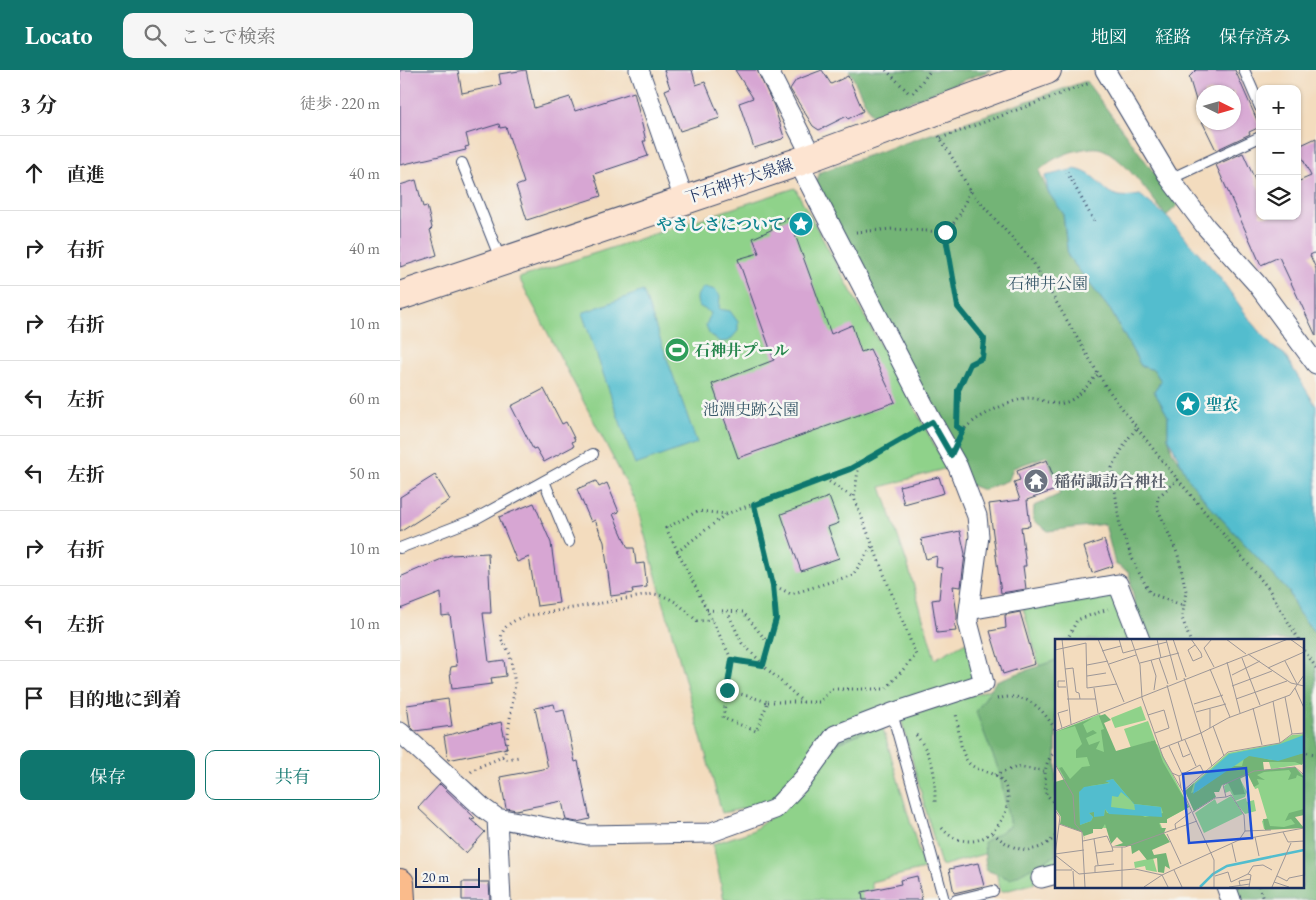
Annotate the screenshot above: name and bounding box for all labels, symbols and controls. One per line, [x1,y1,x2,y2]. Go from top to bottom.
search box [123,13,473,58]
text: Locato [25,20,93,51]
icon: search [141,21,169,49]
text: ここで検索 [181,24,276,49]
text: 地図 [1091,25,1127,48]
text: 経路 [1155,25,1191,48]
text: 保存済み [1219,25,1291,48]
north arrow [1196,85,1241,130]
map controls [1256,85,1301,220]
button: + [1256,85,1301,130]
text: 3 分 [20,91,57,118]
text: 徒歩 · 220 m [300,93,380,114]
button: − [1256,130,1301,175]
street label: 下石神井大泉線 [682,154,796,208]
icon: ahead [20,159,48,187]
text: 直進 [67,162,105,187]
text: 40 m [349,163,380,184]
button: layers [1256,175,1301,220]
place icon: やさしさについて [788,211,814,237]
place label: やさしさについて [656,214,784,235]
route start [934,221,957,244]
icon: right [20,234,48,262]
text: 右折 [67,237,105,262]
text: 40 m [349,238,380,259]
park label: 石神井公園 [1008,273,1088,294]
icon: right [20,309,48,337]
text: 右折 [67,312,105,337]
text: 10 m [349,313,380,334]
sports icon: 石神井プール [664,337,690,363]
place label: 石神井プール [694,340,789,361]
icon: left [20,384,48,412]
text: 左折 [67,387,105,412]
text: 60 m [349,388,380,409]
place icon: 聖衣 [1175,391,1201,417]
place label: 聖衣 [1206,394,1238,415]
park label: 池淵史跡公園 [703,399,799,420]
icon: left [20,459,48,487]
text: 左折 [67,462,105,487]
text: 50 m [349,463,380,484]
temple icon: 稲荷諏訪合神社 [1023,468,1049,494]
place label: 稲荷諏訪合神社 [1054,471,1166,492]
icon: right [20,534,48,562]
text: 右折 [67,537,105,562]
text: 10 m [349,538,380,559]
icon: left [20,609,48,637]
text: 左折 [67,612,105,637]
text: 10 m [349,613,380,634]
inset map [1055,639,1304,888]
route end [716,679,739,702]
icon: arrive [20,684,48,712]
text: 目的地に到着 [67,687,181,712]
button: 保存 [20,750,195,800]
button: 共有 [205,750,380,800]
scale bar [415,865,480,888]
text: 20 m [422,868,449,886]

